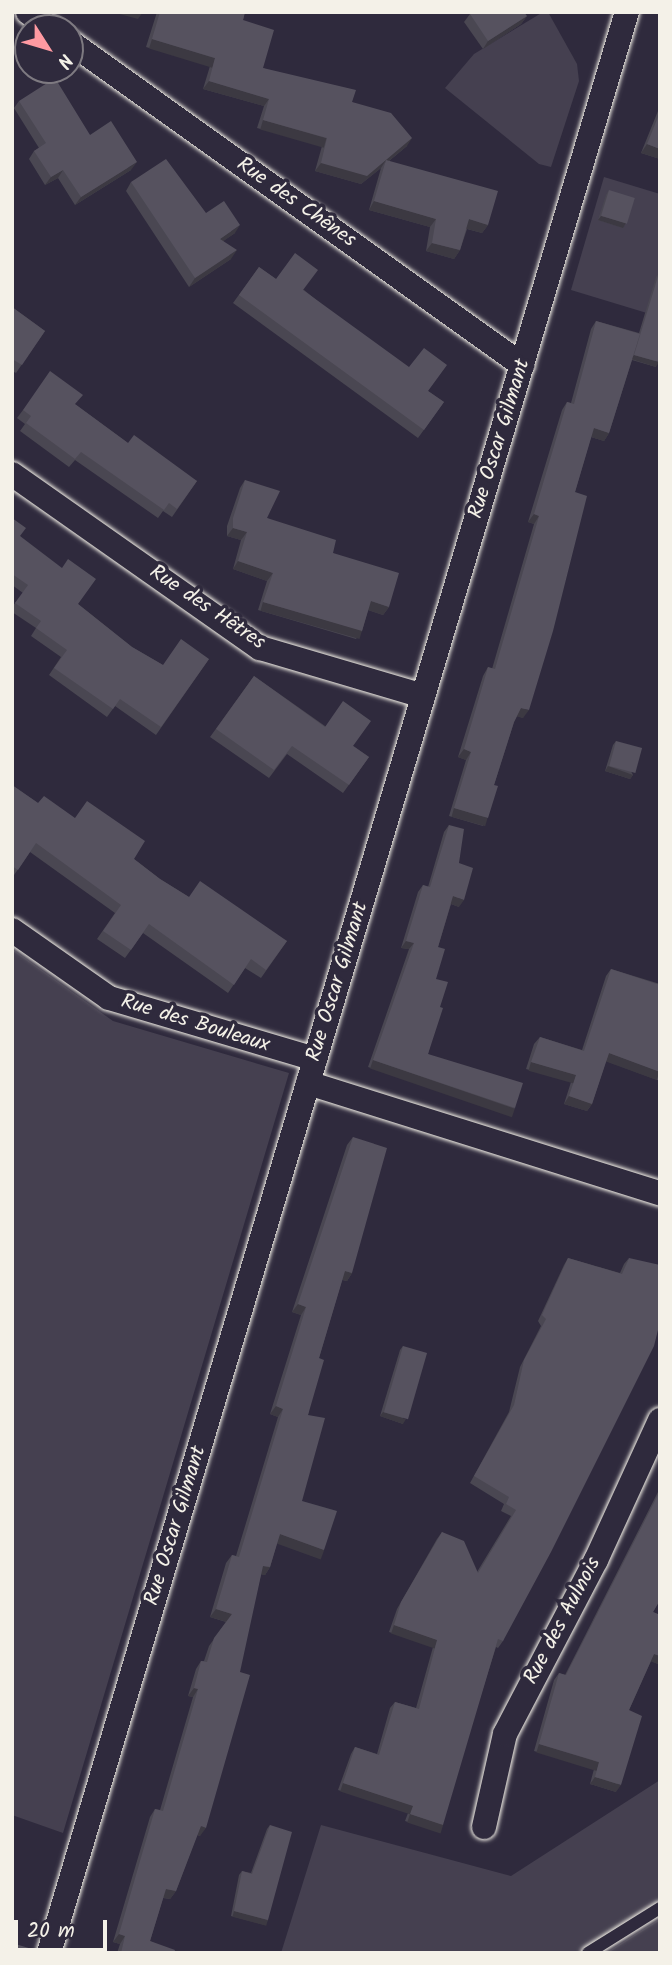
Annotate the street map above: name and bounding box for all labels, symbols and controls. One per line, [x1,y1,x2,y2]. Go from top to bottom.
north arrow [14,14,84,84]
text: N [49,47,80,74]
street label: Rue des Chênes [231,152,361,254]
street label: Rue Oscar Gilmant [464,356,536,522]
street label: Rue des Hêtres [144,560,270,656]
street label: Rue Oscar Gilmant [302,899,374,1065]
street label: Rue des Bouleaux [118,989,272,1059]
street label: Rue Oscar Gilmant [140,1443,212,1609]
street label: Rue des Aulnois [519,1553,607,1689]
scale bar [18,1906,110,1950]
text: 20 m [27,1915,75,1948]

